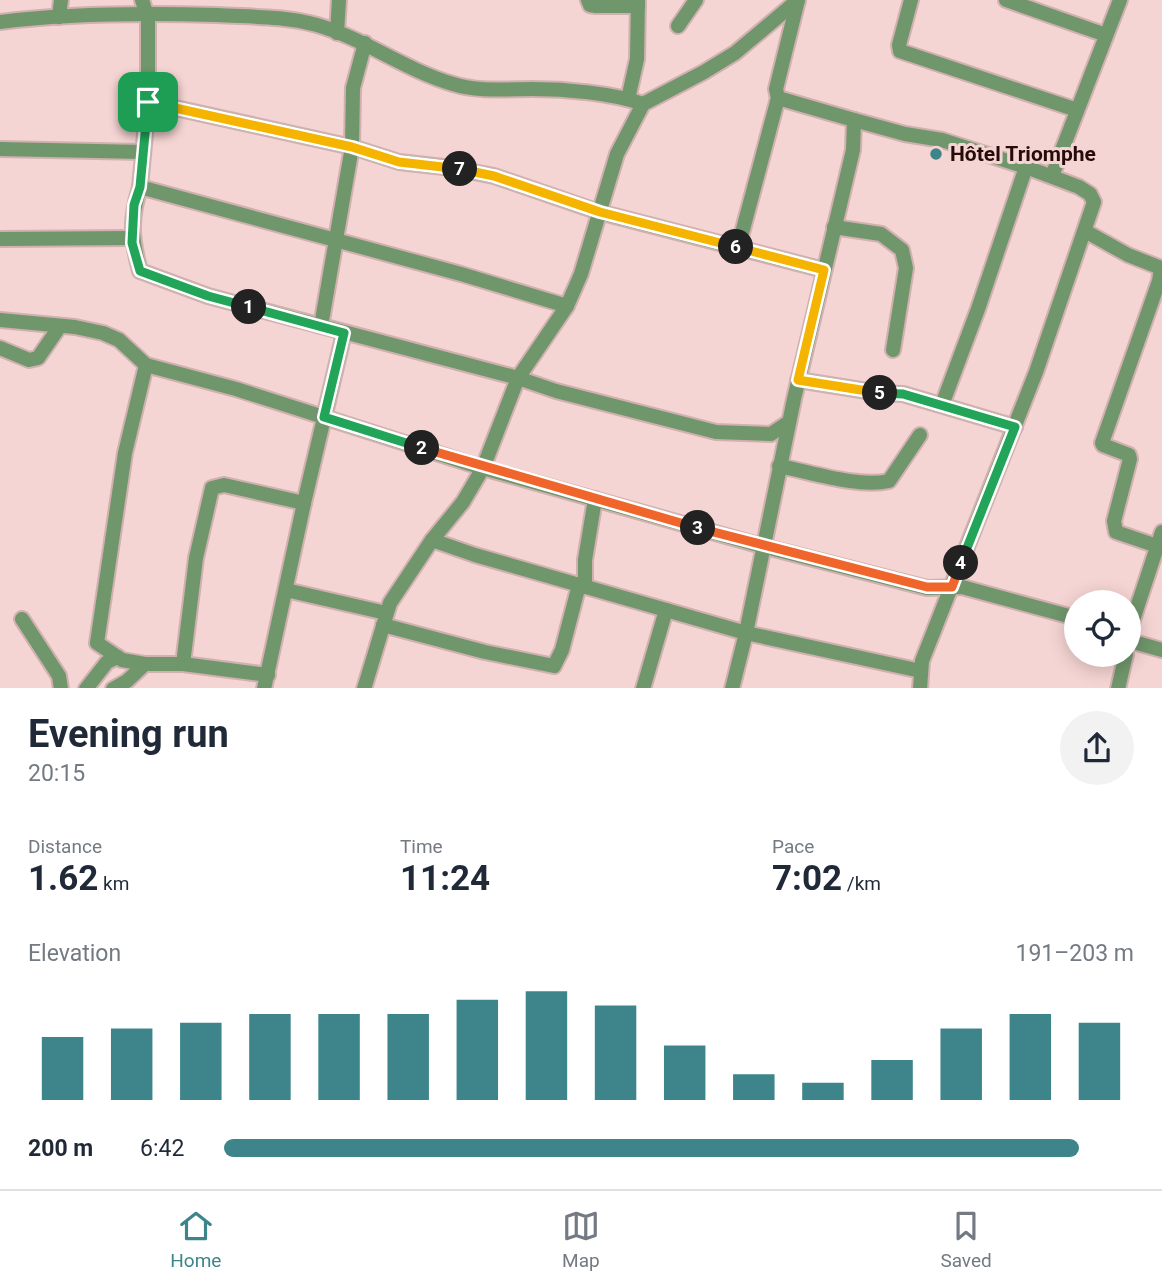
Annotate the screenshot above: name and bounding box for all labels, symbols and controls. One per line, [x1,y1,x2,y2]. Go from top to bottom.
pin [118,72,178,132]
icon: arrive [129,83,167,121]
place label: Hôtel Triomphe [950,142,1096,166]
marker: Hôtel Triomphe [928,146,944,162]
pin: 7 [442,152,477,186]
text: 7 [454,157,465,180]
pin: 6 [718,230,754,264]
text: 6 [730,235,741,258]
pin: 1 [232,290,266,324]
text: 1 [243,295,254,318]
pin: 5 [862,376,898,410]
text: 5 [874,381,885,404]
pin: 2 [404,430,440,466]
text: 2 [416,436,427,459]
pin: 3 [680,510,716,546]
text: 3 [692,516,703,539]
pin: 4 [944,546,978,580]
text: 4 [955,551,966,574]
map controls [1064,590,1141,667]
button: locate [1064,590,1141,667]
button: share [1060,711,1134,785]
text: Evening run [28,712,229,756]
text: 20:15 [28,760,85,787]
text: Distance [28,835,102,858]
text: Time [400,835,443,858]
text: Pace [772,835,814,858]
text: 1.62 [28,858,98,899]
text: 11:24 [400,858,490,899]
text: 7:02 [772,858,842,899]
text: km [98,872,129,895]
text: /km [842,872,881,895]
text: Elevation [28,940,121,967]
text: 191–203 m [1015,940,1134,967]
text: 200 m [28,1135,93,1162]
text: 6:42 [140,1135,184,1162]
tab: Home [170,1207,221,1272]
tab: Map [562,1207,600,1272]
tab: Saved [940,1207,992,1272]

